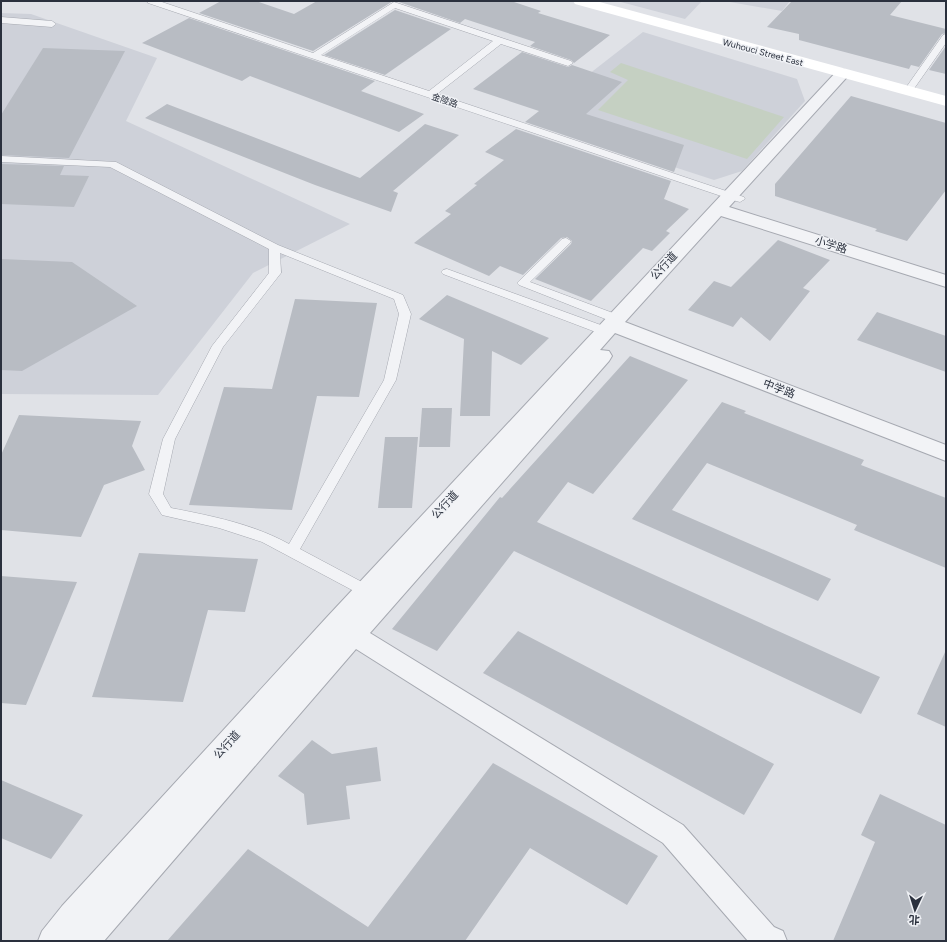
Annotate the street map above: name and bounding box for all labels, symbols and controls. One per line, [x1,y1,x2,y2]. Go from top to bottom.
street label: Wuhouci Street East [721,36,805,68]
street label: 金陵路 [430,90,460,110]
street label: 小学路 [813,234,849,256]
street label: 公行道 [648,249,680,283]
street label: 中学路 [761,377,797,401]
street label: 公行道 [429,488,461,522]
street label: 公行道 [211,728,243,762]
north arrow [895,890,935,930]
text: 北 [908,913,920,926]

